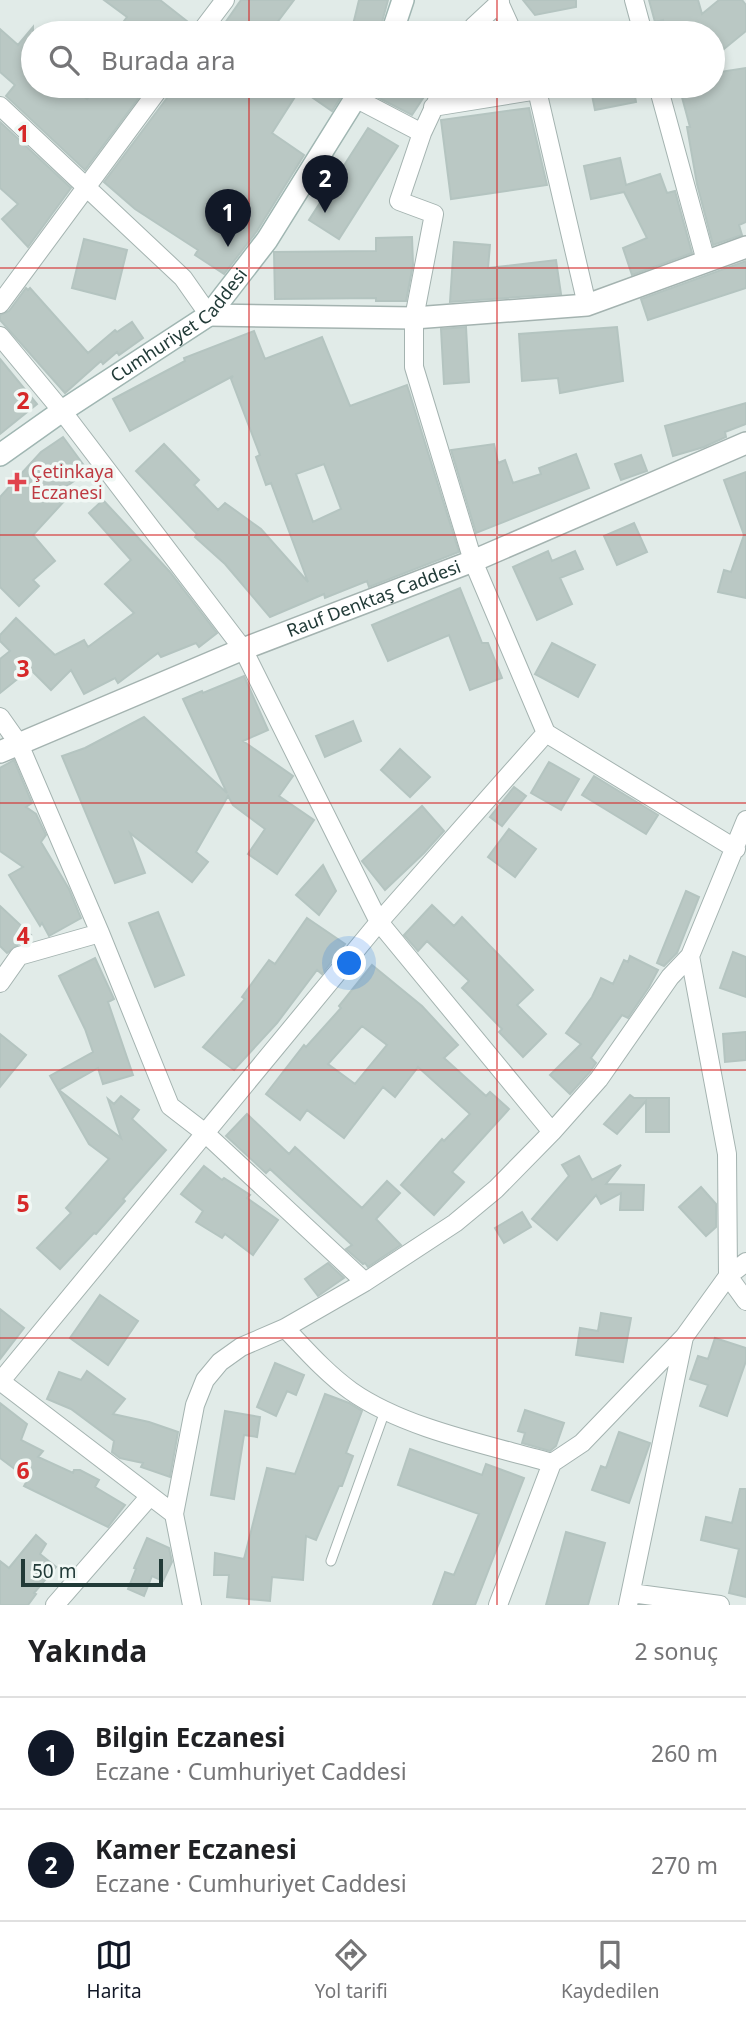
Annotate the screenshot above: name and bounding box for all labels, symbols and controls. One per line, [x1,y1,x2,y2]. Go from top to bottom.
search box [21,21,725,98]
icon: search [45,41,83,79]
text: Burada ara [101,42,236,78]
text: 1 [16,117,30,149]
pin: 2 [302,155,348,213]
pin: 1 [205,189,251,247]
street label: Cumhuriyet Caddesi [105,263,252,387]
text: 2 [16,384,30,416]
place label: Çetinkaya Eczanesi [31,459,114,504]
marker: Çetinkaya Eczanesi [9,474,25,490]
street label: Rauf Denktaş Caddesi [283,554,464,642]
text: 3 [16,652,30,684]
text: 4 [16,919,30,951]
your location [332,946,366,980]
text: 5 [16,1187,30,1219]
text: 6 [16,1454,30,1486]
scale bar [21,1556,163,1588]
text: 50 m [32,1558,76,1584]
text: Yakında [28,1630,147,1671]
text: 2 sonuç [634,1635,718,1667]
text: Bilgin Eczanesi [95,1719,285,1755]
text: 1 [44,1737,58,1769]
text: 260 m [651,1737,718,1769]
text: Eczane · Cumhuriyet Caddesi [95,1755,407,1787]
text: Kamer Eczanesi [95,1831,297,1867]
text: 2 [44,1849,58,1881]
text: 270 m [651,1849,718,1881]
text: Eczane · Cumhuriyet Caddesi [95,1867,407,1899]
tab: Harita [87,1936,142,2004]
tab: Yol tarifi [315,1936,388,2004]
tab: Kaydedilen [561,1936,659,2004]

